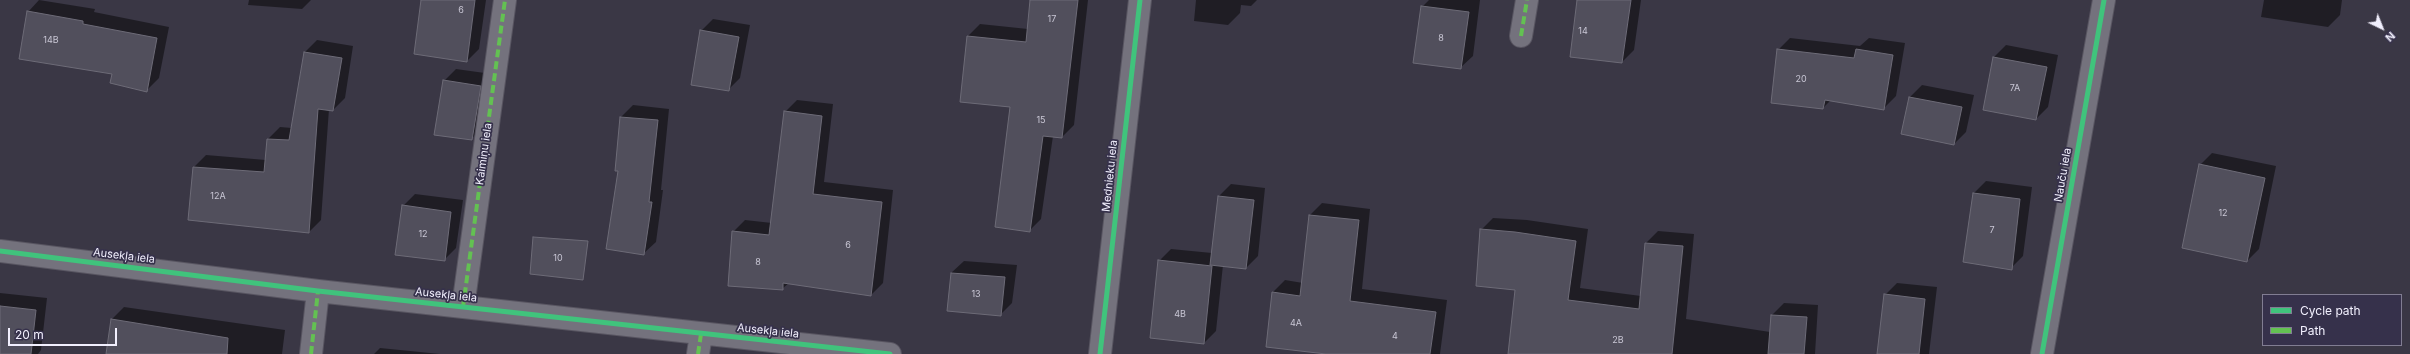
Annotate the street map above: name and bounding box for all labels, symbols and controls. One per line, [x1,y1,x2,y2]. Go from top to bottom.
house number: 6 [458,5,464,15]
north arrow [2362,8,2402,48]
house number: 17 [1048,14,1056,24]
house number: 14 [1578,26,1588,36]
text: N [2382,29,2398,45]
house number: 8 [1438,33,1444,43]
house number: 14B [43,35,59,45]
house number: 20 [1795,74,1807,84]
house number: 7A [2010,83,2020,93]
house number: 15 [1036,115,1046,125]
street label: Kaimiņu iela [473,122,495,186]
street label: Mednieku iela [1100,139,1120,213]
street label: Nauču iela [2052,147,2074,203]
house number: 12A [210,191,226,201]
house number: 12 [2218,208,2228,218]
house number: 7 [1989,225,1995,235]
house number: 12 [418,229,428,239]
house number: 6 [845,240,851,250]
street label: Ausekļa iela [92,246,156,266]
house number: 10 [553,253,563,263]
house number: 8 [755,257,761,267]
street label: Ausekļa iela [414,285,478,305]
house number: 13 [971,289,981,299]
legend [2262,294,2402,346]
text: Cycle path [2300,303,2361,318]
house number: 4B [1174,309,1186,319]
house number: 4A [1290,318,1302,328]
scale bar [10,320,119,346]
street label: Ausekļa iela [736,321,800,341]
text: Path [2300,323,2325,338]
text: 20 m [15,327,44,342]
house number: 4 [1392,331,1398,341]
house number: 2B [1612,335,1624,345]

